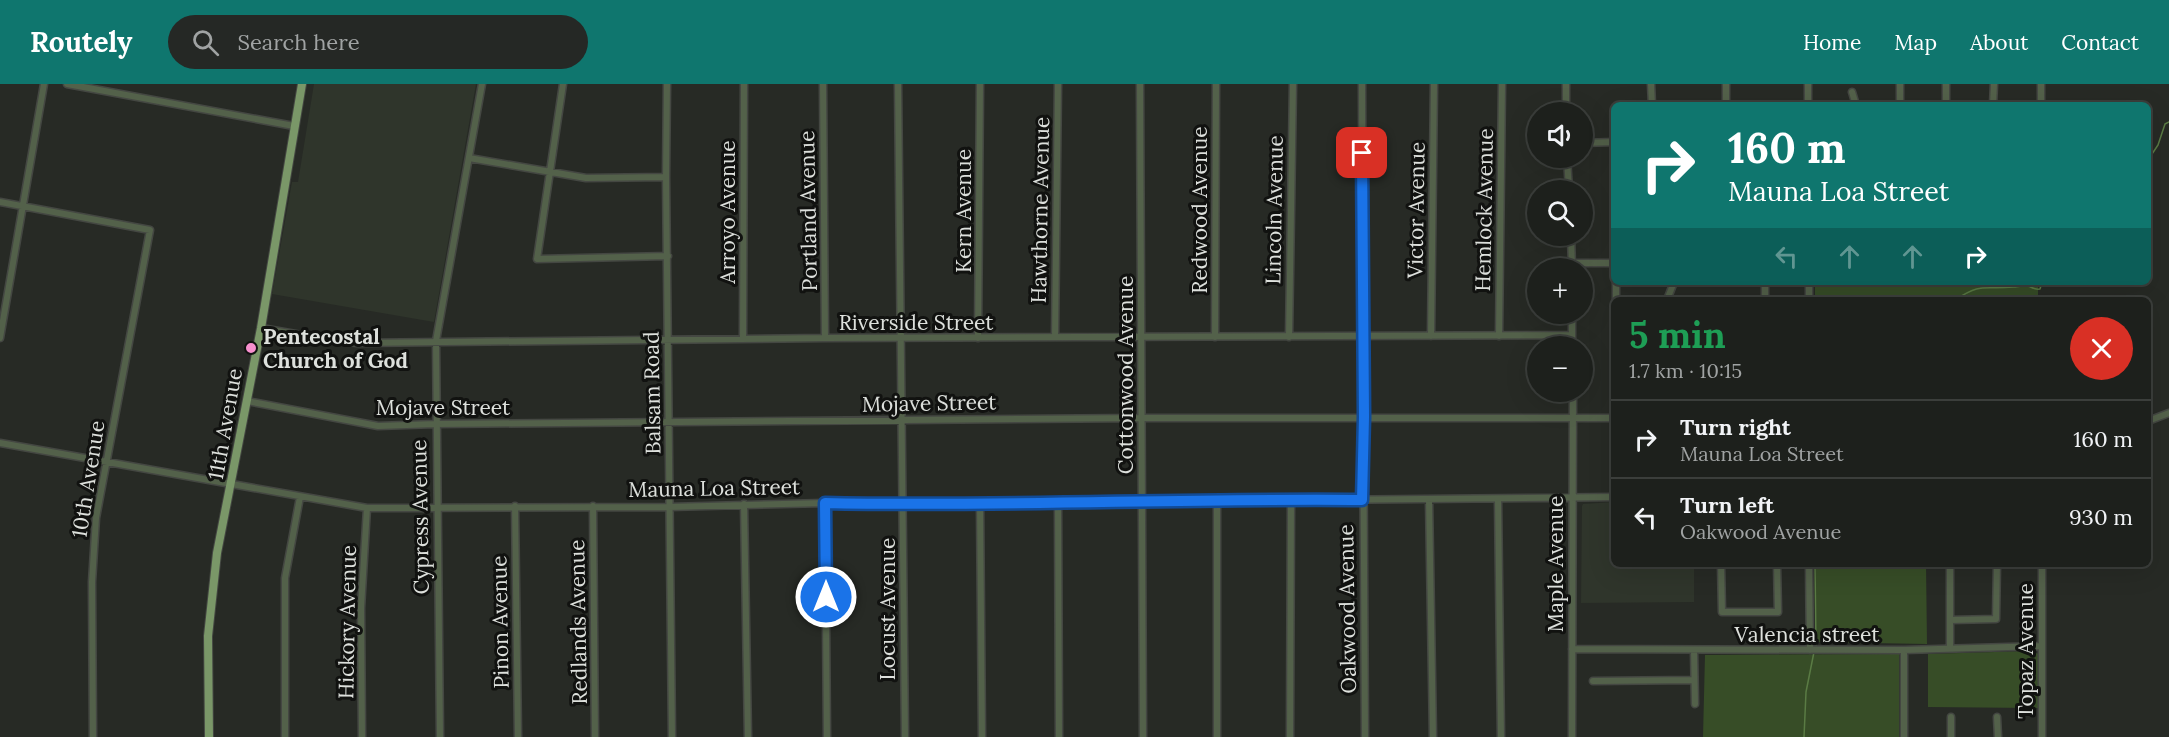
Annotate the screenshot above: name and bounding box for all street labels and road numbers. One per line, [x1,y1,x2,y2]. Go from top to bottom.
street label: Hawthorne Avenue [1025,116,1055,304]
street label: Redwood Avenue [1186,126,1213,294]
street label: Hemlock Avenue [1469,128,1499,292]
street label: Portland Avenue [793,130,823,292]
street label: Lincoln Avenue [1259,135,1289,285]
street label: Arroyo Avenue [714,140,741,285]
street label: Victor Avenue [1401,141,1431,280]
street label: Kern Avenue [950,149,977,273]
street label: Cottonwood Avenue [1112,276,1139,474]
street label: Riverside Street [839,309,994,336]
street label: Balsam Road [637,331,667,455]
street label: 11th Avenue [202,366,248,482]
street label: Mojave Street [862,388,997,418]
street label: Mojave Street [376,394,511,421]
street label: 10th Avenue [65,419,111,539]
street label: Cypress Avenue [405,439,435,595]
street label: Mauna Loa Street [628,473,801,503]
street label: Maple Avenue [1542,496,1569,632]
street label: Oakwood Avenue [1332,524,1362,694]
street label: Locust Avenue [874,538,901,680]
street label: Redlands Avenue [563,539,593,705]
street label: Hickory Avenue [332,545,362,699]
street label: Pinon Avenue [485,555,515,689]
street label: Topaz Avenue [2012,583,2039,719]
street label: Valencia street [1734,621,1880,648]

